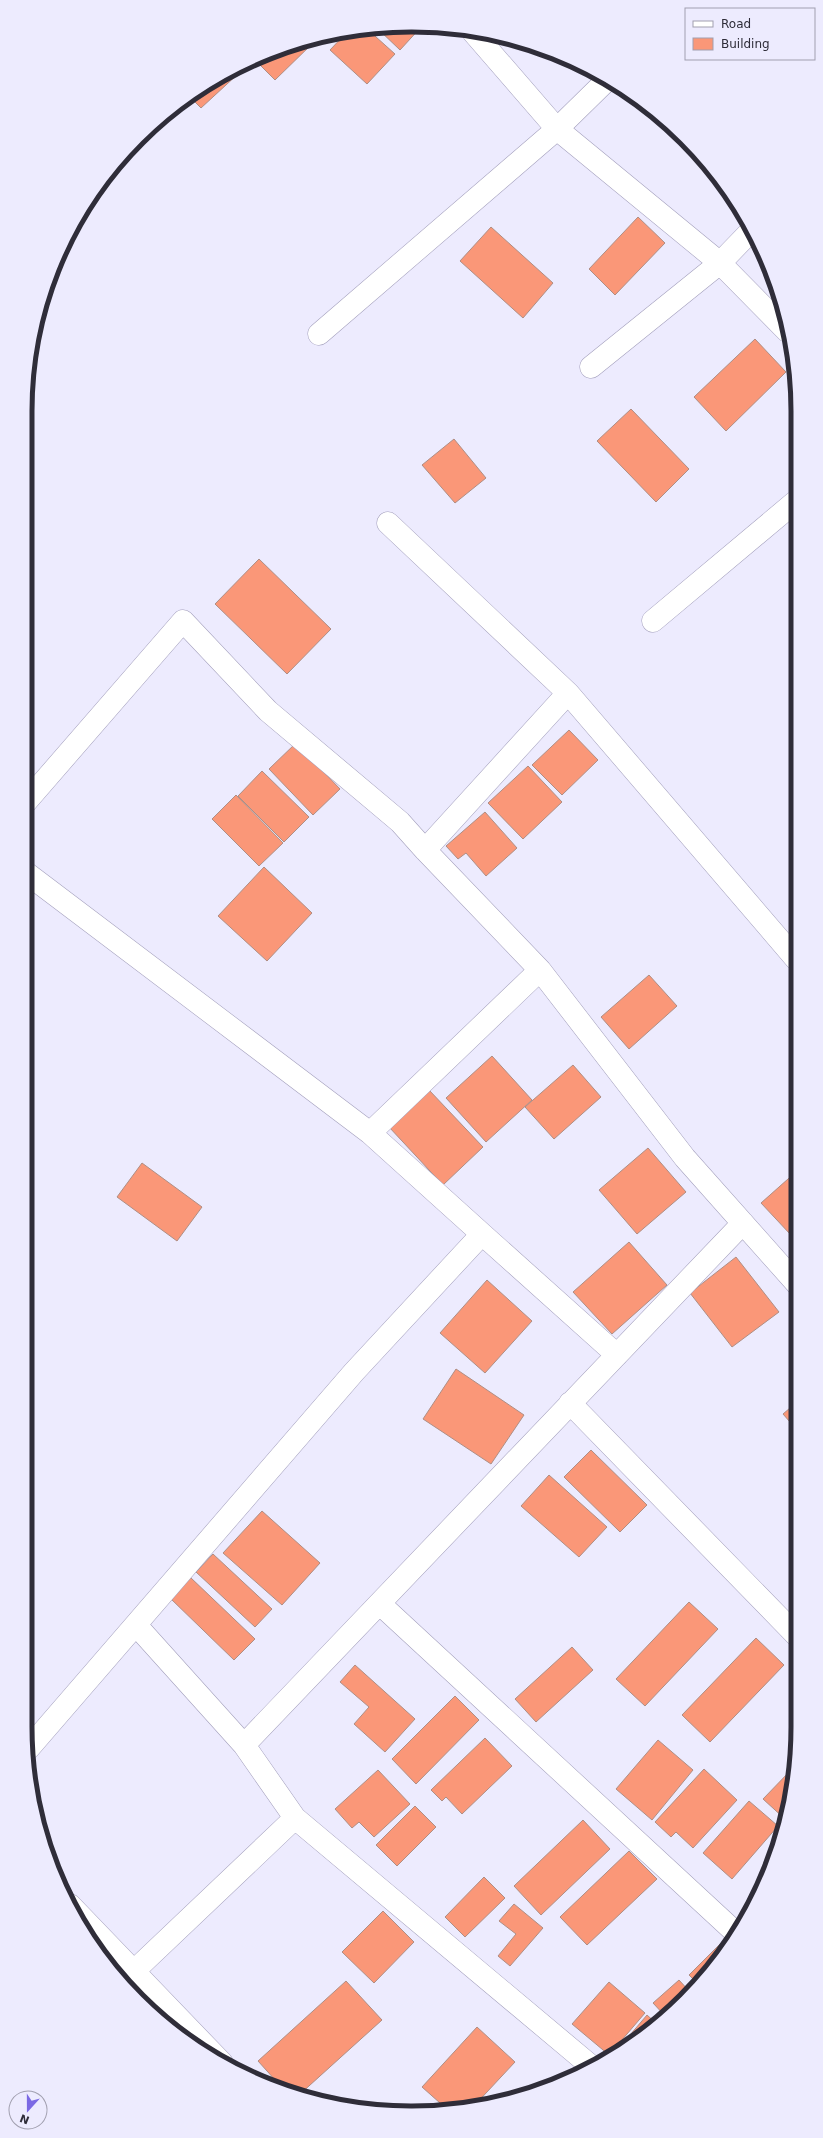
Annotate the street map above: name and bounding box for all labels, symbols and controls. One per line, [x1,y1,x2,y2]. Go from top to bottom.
legend [685,8,815,60]
text: Road [721,17,751,31]
text: Building [721,37,770,51]
north arrow [8,2090,48,2130]
text: N [18,2111,31,2127]

